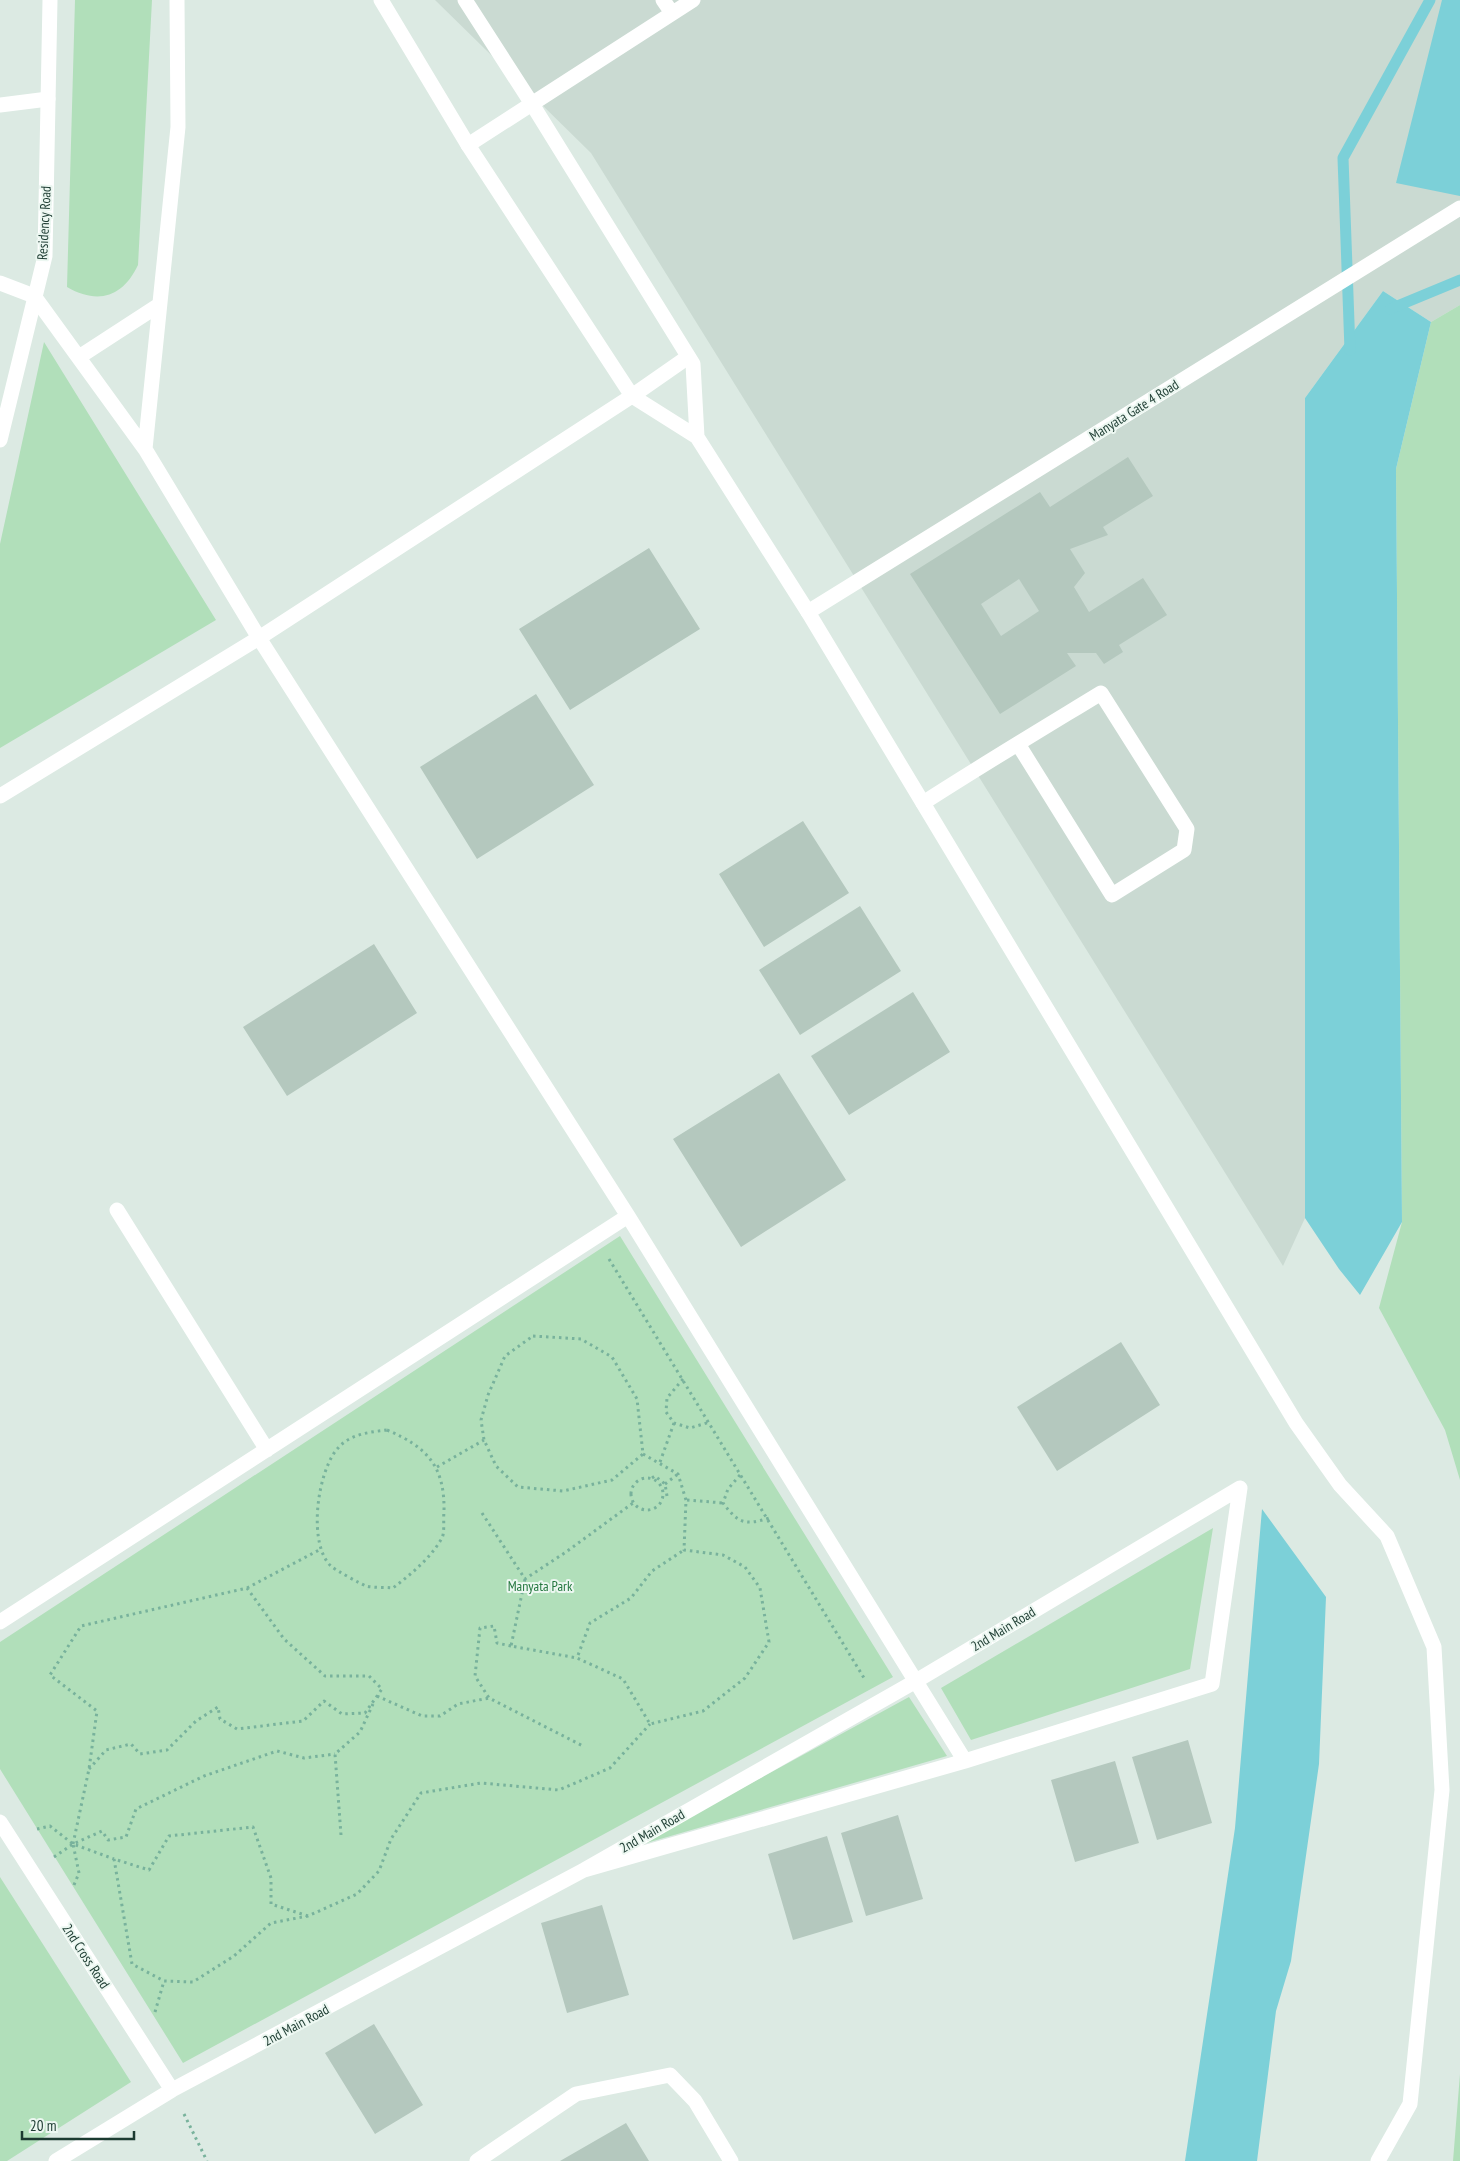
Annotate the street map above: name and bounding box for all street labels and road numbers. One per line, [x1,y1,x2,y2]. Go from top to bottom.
street label: Residency Road [33,185,55,261]
street label: Manyata Gate 4 Road [1086,375,1182,445]
street label: 2nd Main Road [967,1603,1039,1655]
street label: 2nd Main Road [616,1805,688,1857]
street label: 2nd Cross Road [58,1920,114,1992]
street label: 2nd Main Road [260,2000,332,2050]

